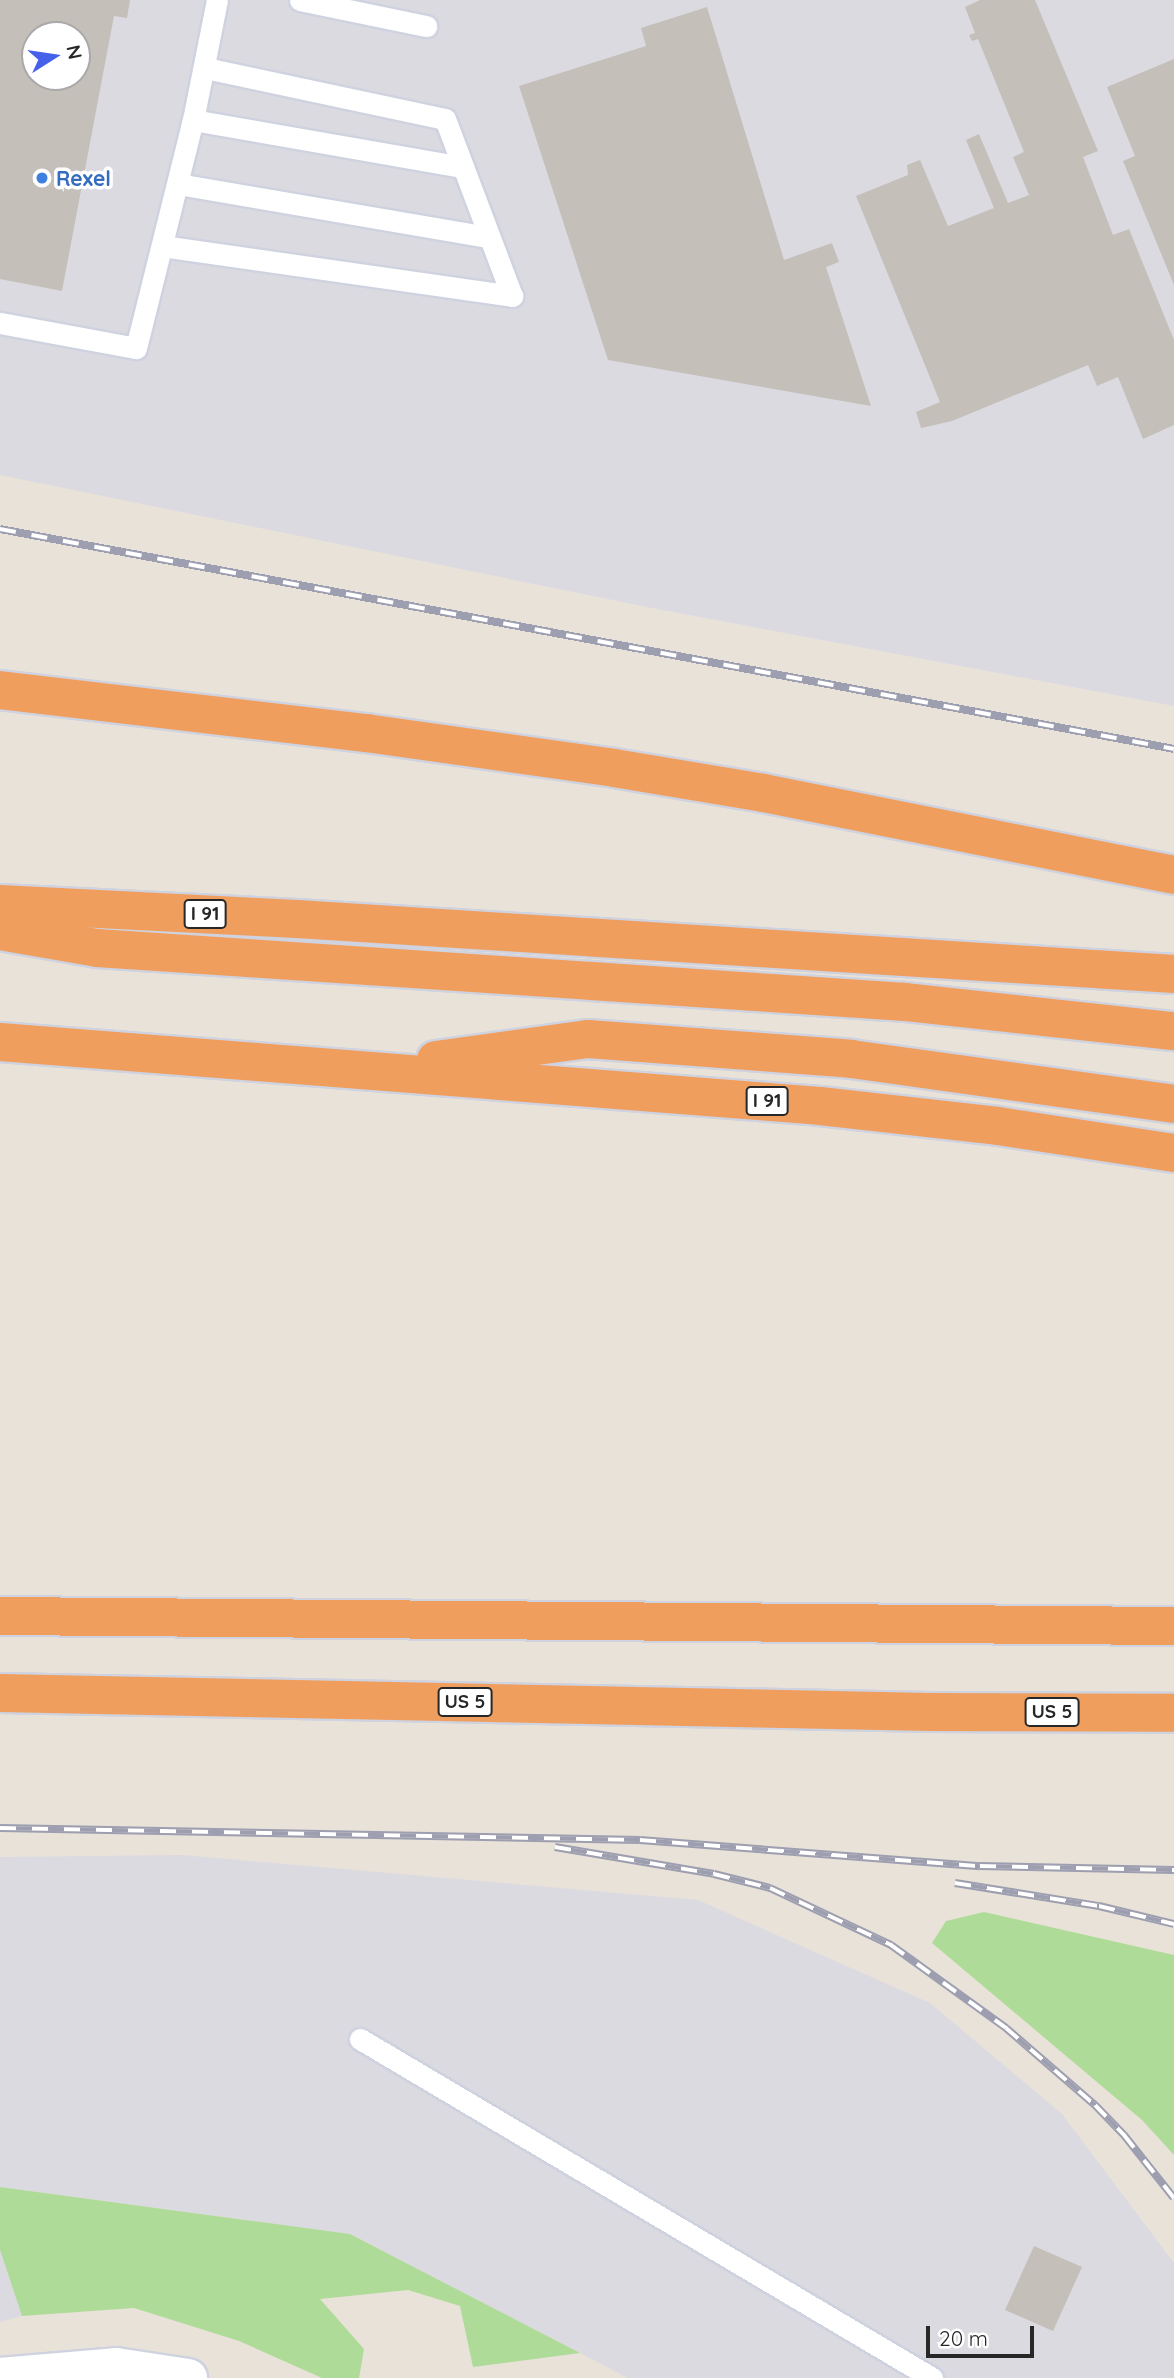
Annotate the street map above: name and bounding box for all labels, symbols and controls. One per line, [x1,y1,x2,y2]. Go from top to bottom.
north arrow [21,21,91,91]
text: N [61,43,88,61]
place label: Rexel [56,165,111,191]
marker: Rexel [34,170,50,186]
road number: I 91 [182,898,228,930]
road number: I 91 [744,1086,790,1116]
road number: US 5 [437,1686,493,1718]
road number: US 5 [1024,1696,1080,1728]
scale bar [929,2312,1038,2356]
text: 20 m [939,2325,988,2351]

